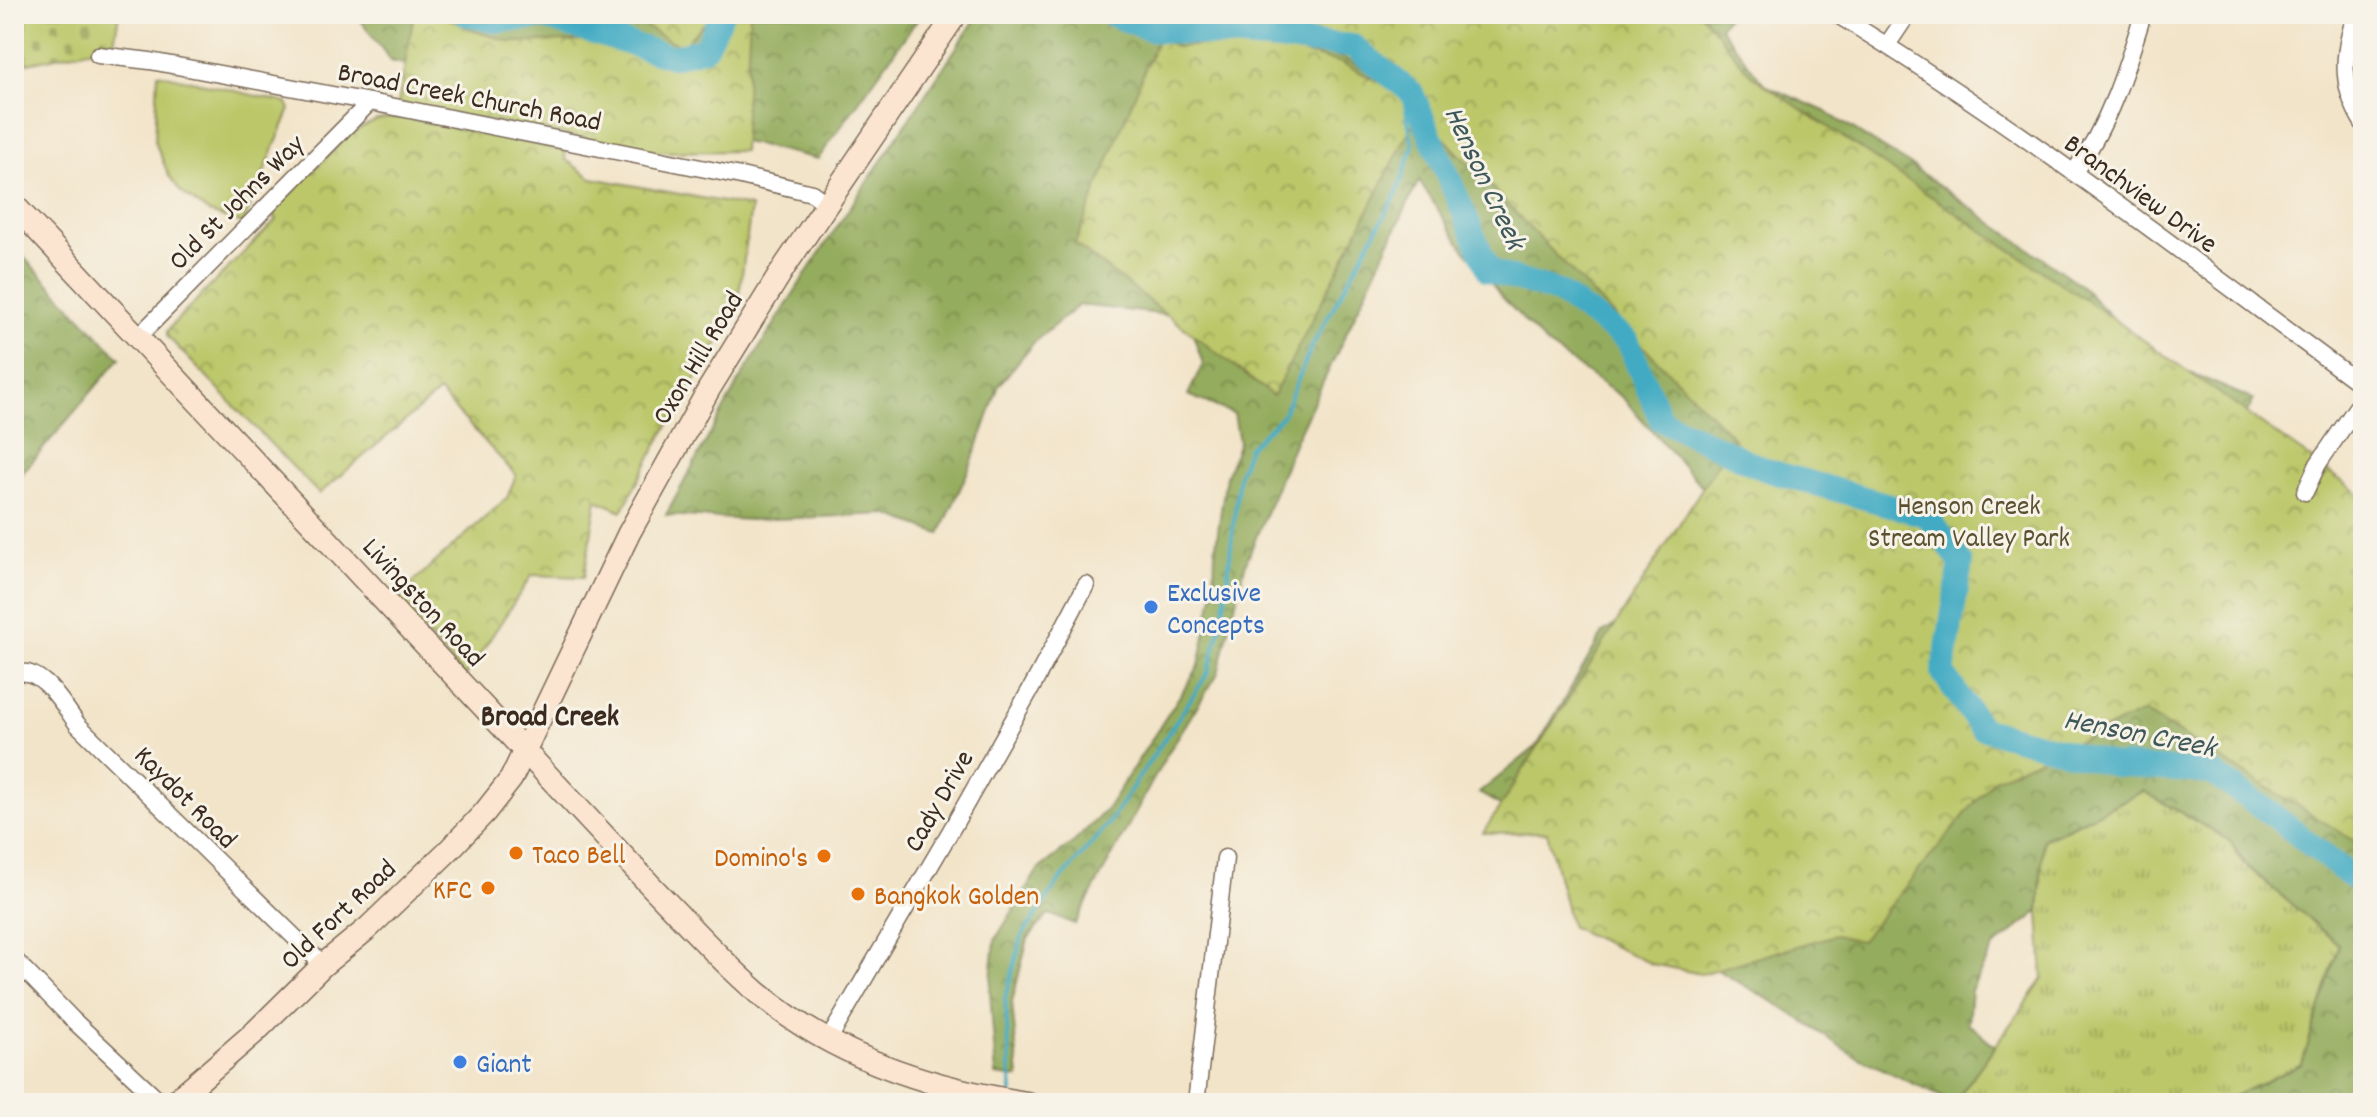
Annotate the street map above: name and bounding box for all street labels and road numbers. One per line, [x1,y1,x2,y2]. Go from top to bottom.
street label: Broad Creek Church Road [334,55,604,145]
street label: Old St Johns Way [161,127,316,282]
street label: Branchview Drive [2054,127,2224,266]
street label: Oxon Hill Road [645,285,756,434]
street label: Livingston Road [350,530,492,678]
street label: Kaydot Road [123,739,244,860]
street label: Cady Drive [896,744,987,861]
street label: Old Fort Road [273,852,408,981]

